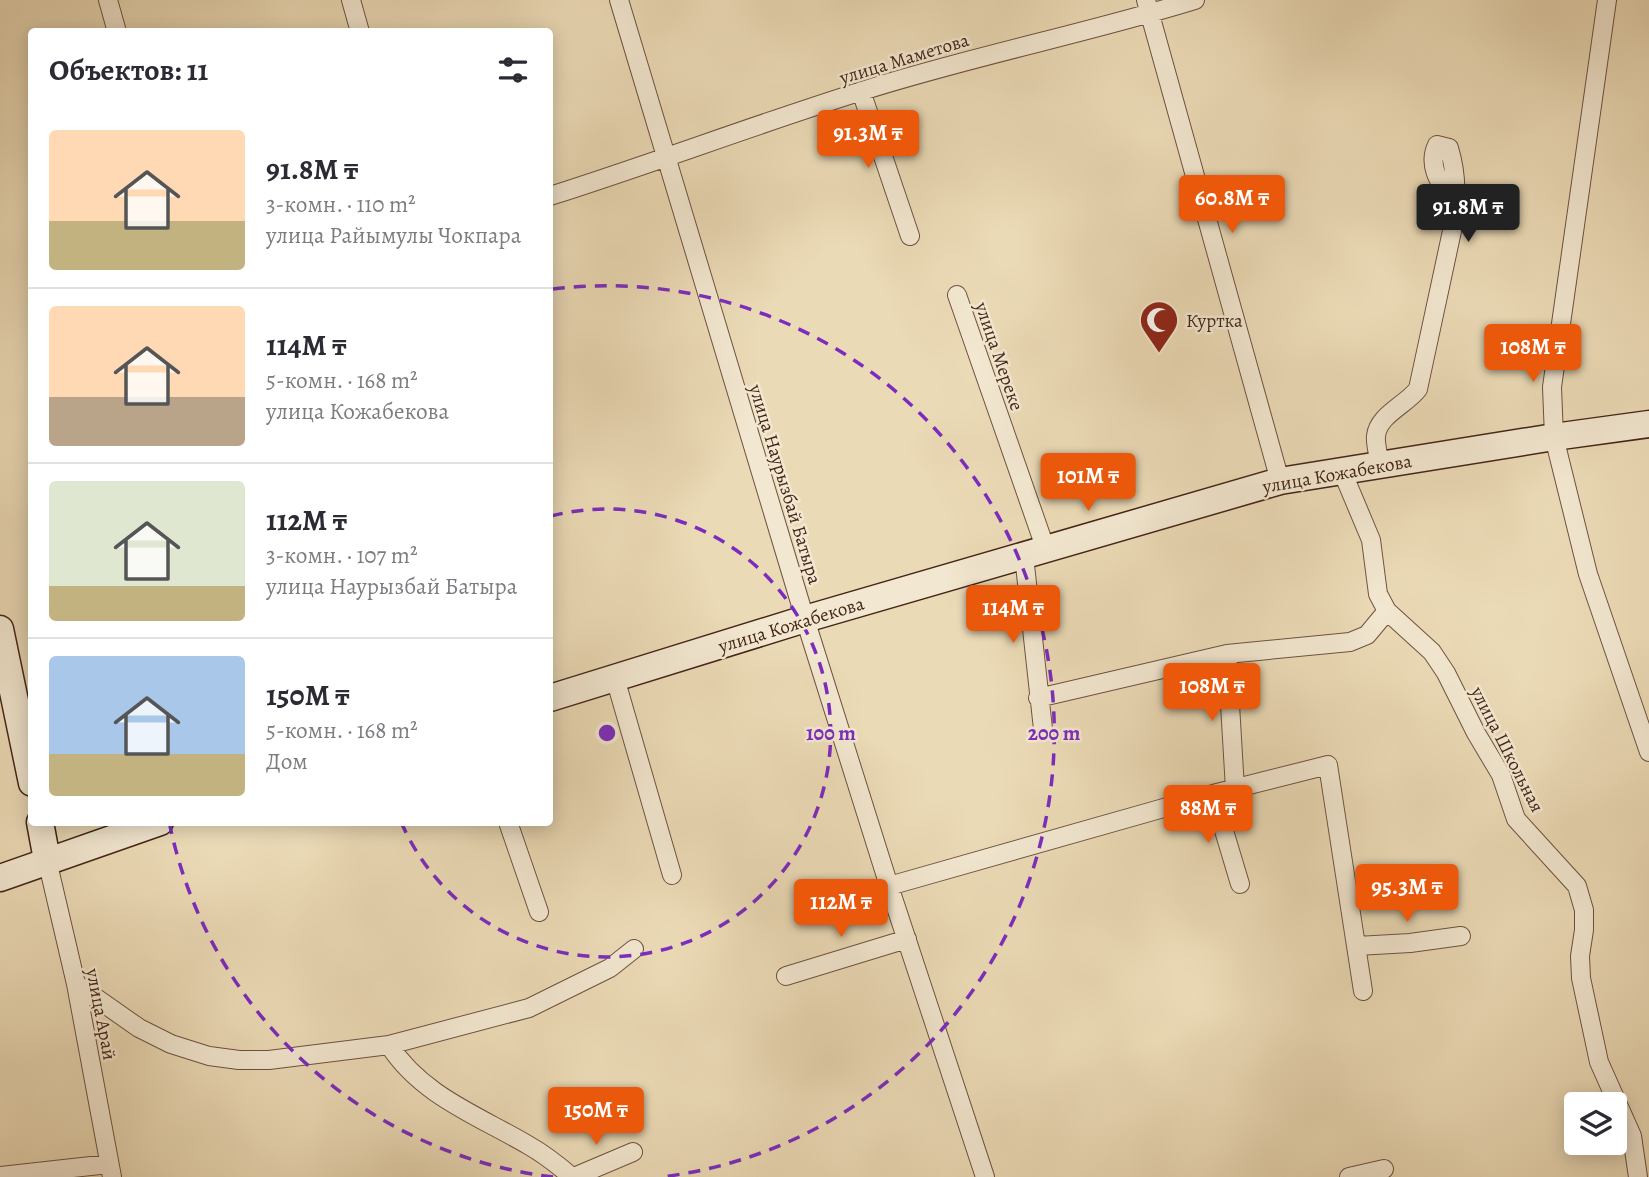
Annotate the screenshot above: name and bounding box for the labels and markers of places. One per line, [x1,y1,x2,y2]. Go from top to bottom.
pin: 91.3M ₸ [803,110,933,170]
pin: 60.8M ₸ [1167,176,1297,235]
pin: 91.8M ₸ [1403,184,1533,244]
mosque icon: Куртка [1138,299,1180,354]
place label: Куртка [1186,308,1243,334]
pin: 108M ₸ [1476,324,1590,384]
pin: 101M ₸ [1031,454,1145,513]
pin: 114M ₸ [956,586,1070,645]
pin: 108M ₸ [1155,664,1269,723]
centre of rings [595,721,619,745]
pin: 88M ₸ [1159,786,1257,845]
pin: 95.3M ₸ [1342,864,1472,924]
pin: 112M ₸ [784,880,898,939]
pin: 150M ₸ [539,1088,653,1147]

